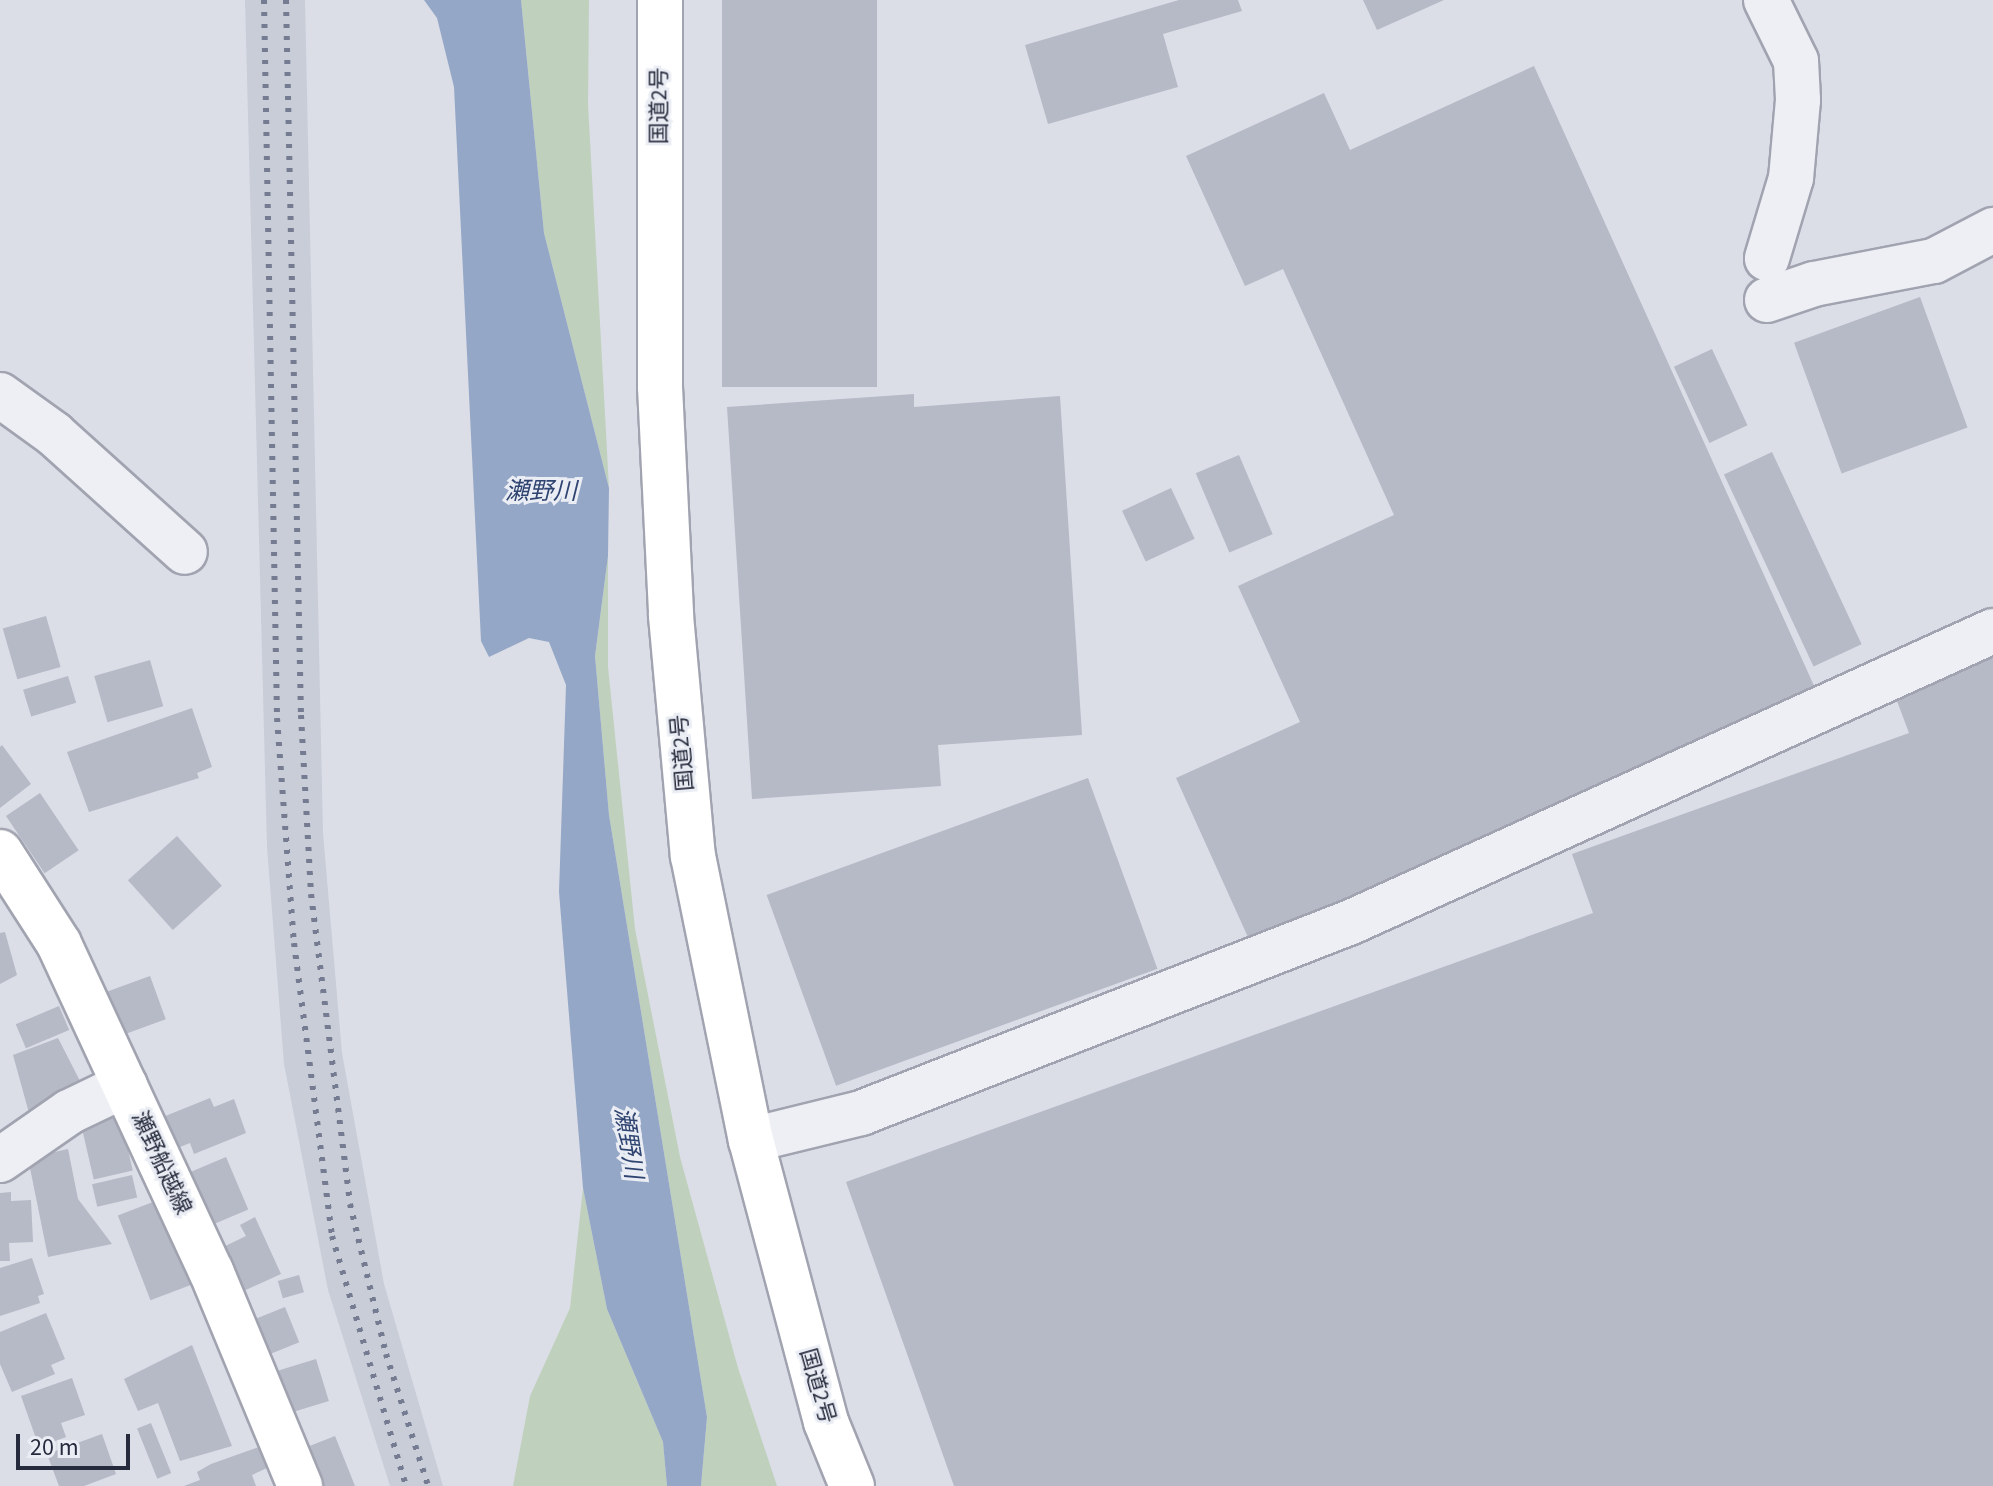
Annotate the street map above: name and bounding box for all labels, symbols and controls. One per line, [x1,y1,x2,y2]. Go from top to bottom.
street label: 国道2号 [647,68,673,144]
water label: 瀬野川 [505,478,577,506]
street label: 国道2号 [666,714,700,792]
water label: 瀬野川 [608,1105,648,1181]
street label: 瀬野船越線 [126,1108,196,1218]
street label: 国道2号 [794,1345,840,1427]
scale bar [20,1418,134,1468]
text: 20 m [30,1430,79,1465]

